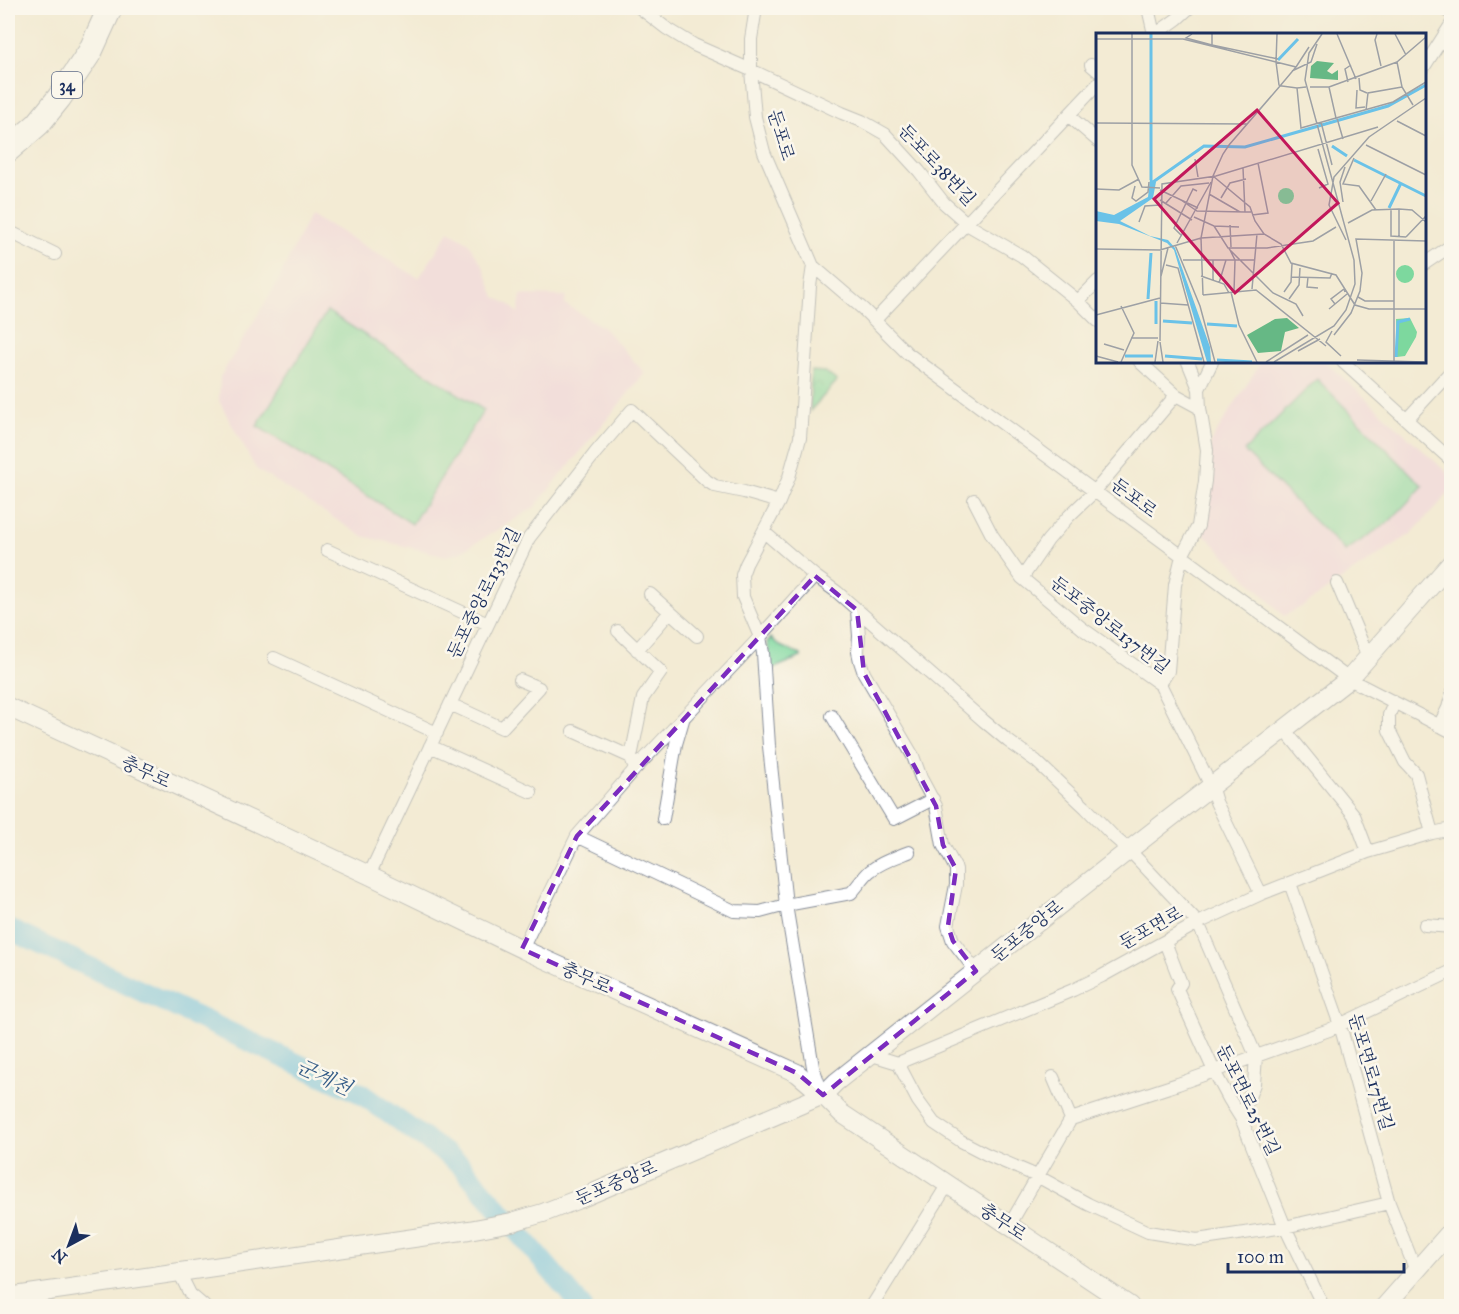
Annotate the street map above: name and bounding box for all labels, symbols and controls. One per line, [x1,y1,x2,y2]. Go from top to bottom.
inset map [1096,33,1426,363]
road number: 34 [52,72,82,98]
street label: 둔포로 [763,107,799,163]
street label: 둔포로38번길 [894,120,980,210]
street label: 둔포로 [1107,474,1161,522]
street label: 둔포중앙로133번길 [443,524,525,662]
street label: 둔포중앙로137번길 [1046,571,1174,679]
street label: 충무로 [118,751,174,793]
street label: 둔포중앙로 [986,895,1068,967]
street label: 둔포면로 [1115,902,1187,954]
street label: 충무로 [558,957,614,999]
street label: 둔포면로17번길 [1344,1011,1398,1133]
street label: 둔포면로25번길 [1211,1041,1285,1159]
water label: 군계천 [293,1054,357,1101]
street label: 둔포중앙로 [572,1156,660,1210]
street label: 충무로 [975,1198,1031,1246]
north arrow [39,1215,99,1275]
scale bar [1228,1236,1404,1274]
text: N [48,1244,71,1268]
text: 100 m [1237,1246,1284,1268]

